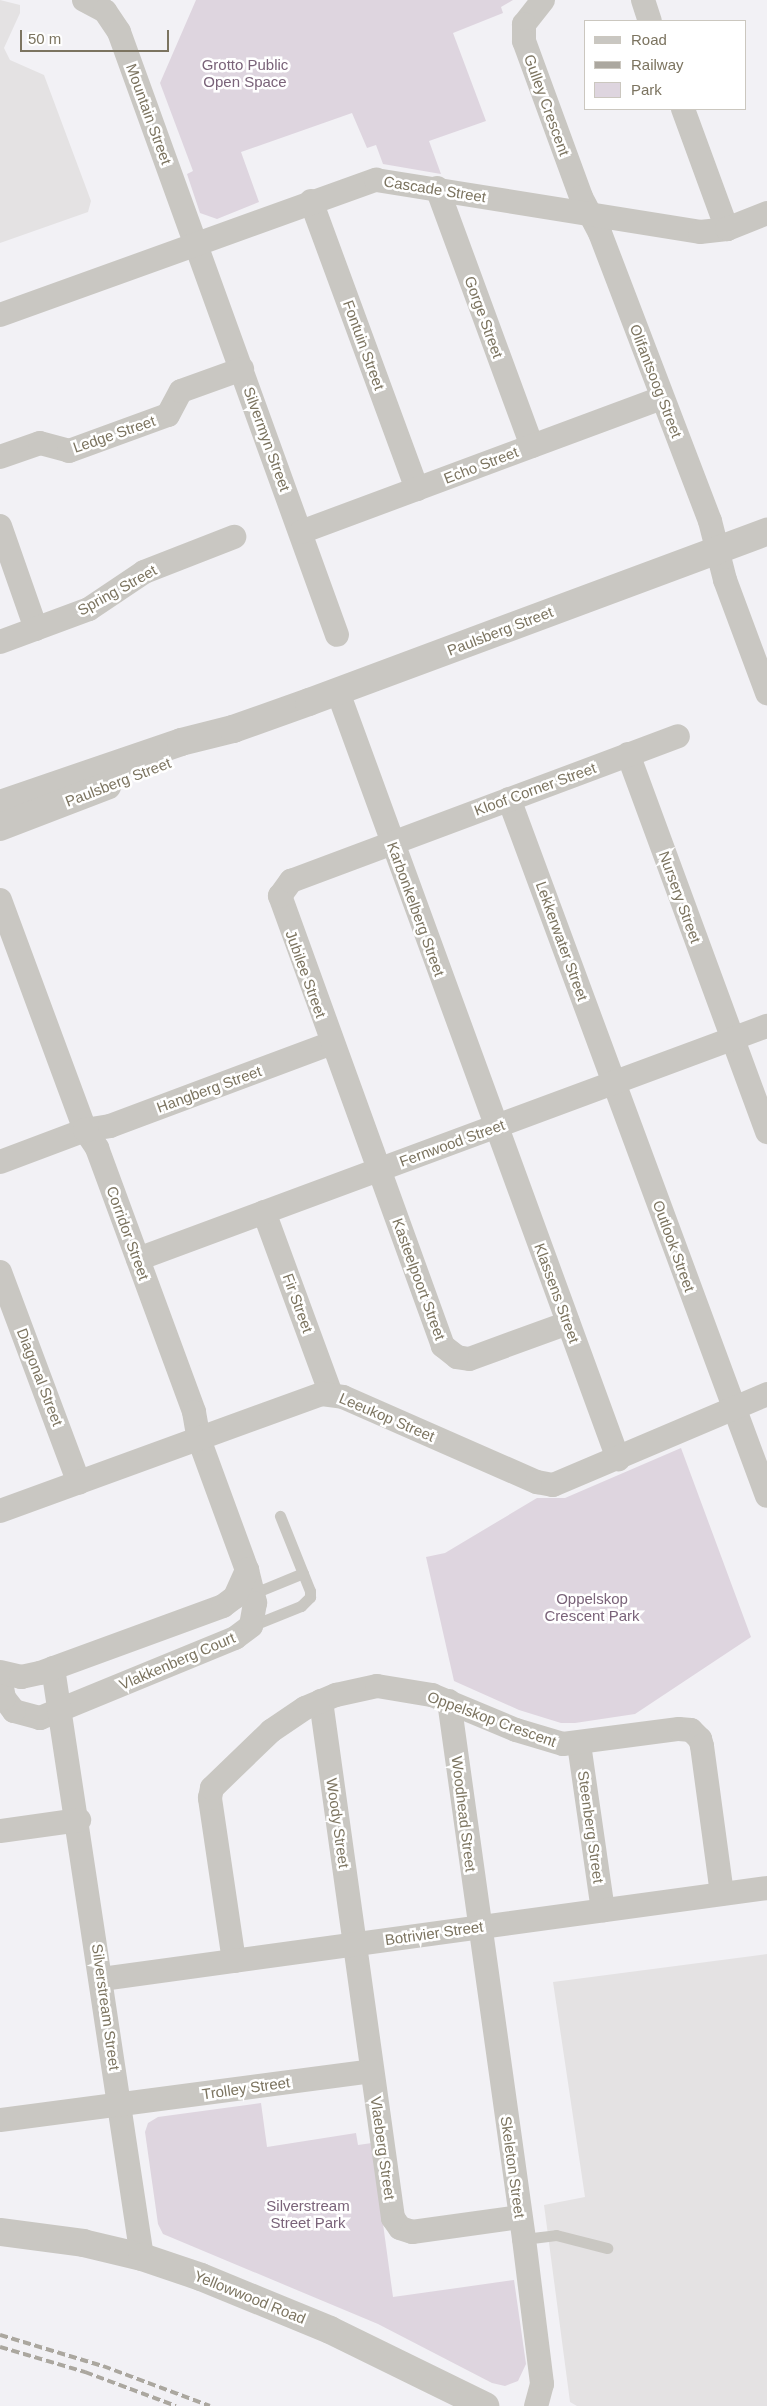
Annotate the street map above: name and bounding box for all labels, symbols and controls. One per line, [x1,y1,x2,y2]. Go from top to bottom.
scale bar [22,20,171,52]
legend [584,20,747,110]
text: 50 m [28,30,61,47]
text: Road [631,31,667,48]
street label: Gulley Crescent [520,52,574,158]
park label: Grotto Public Open Space [202,55,288,90]
text: Railway [631,56,684,73]
street label: Mountain Street [122,61,176,167]
text: Park [631,81,662,98]
street label: Cascade Street [383,172,487,206]
street label: Gorge Street [461,274,507,360]
street label: Fontuin Street [339,298,389,392]
street label: Olifantsoog Street [626,322,686,440]
street label: Silvermyn Street [240,384,294,494]
street label: Ledge Street [70,412,158,456]
street label: Echo Street [441,443,521,487]
street label: Spring Street [74,561,160,619]
street label: Paulsberg Street [445,603,555,659]
street label: Paulsberg Street [63,754,173,810]
street label: Kloof Corner Street [472,759,598,819]
street label: Karbonkelberg Street [383,839,449,979]
street label: Nursery Street [655,848,705,946]
street label: Lekkerwater Street [532,879,592,1003]
street label: Jubilee Street [282,928,330,1020]
street label: Hangberg Street [154,1062,264,1116]
street label: Fernwood Street [397,1116,507,1170]
street label: Corridor Street [103,1184,153,1282]
street label: Outlook Street [649,1198,699,1294]
street label: Kasteelpoort Street [389,1216,449,1342]
street label: Klassens Street [531,1241,583,1345]
street label: Fir Street [279,1271,317,1335]
street label: Diagonal Street [13,1326,67,1428]
street label: Leeukop Street [337,1389,437,1445]
park label: Oppelskop Crescent Park [544,1589,640,1624]
street label: Vlakkenberg Court [116,1628,238,1694]
street label: Oppelskop Crescent [425,1687,559,1751]
street label: Woodhead Street [448,1755,480,1873]
street label: Steenberg Street [574,1770,608,1884]
street label: Woody Street [323,1777,353,1869]
street label: Botrivier Street [384,1917,484,1949]
street label: Silverstream Street [88,1943,124,2071]
street label: Trolley Street [201,2073,291,2103]
street label: Vlaeberg Street [367,2095,399,2201]
street label: Skeleton Street [497,2115,529,2219]
park label: Silverstream Street Park [266,2196,350,2231]
street label: Yellowwood Road [192,2266,308,2328]

